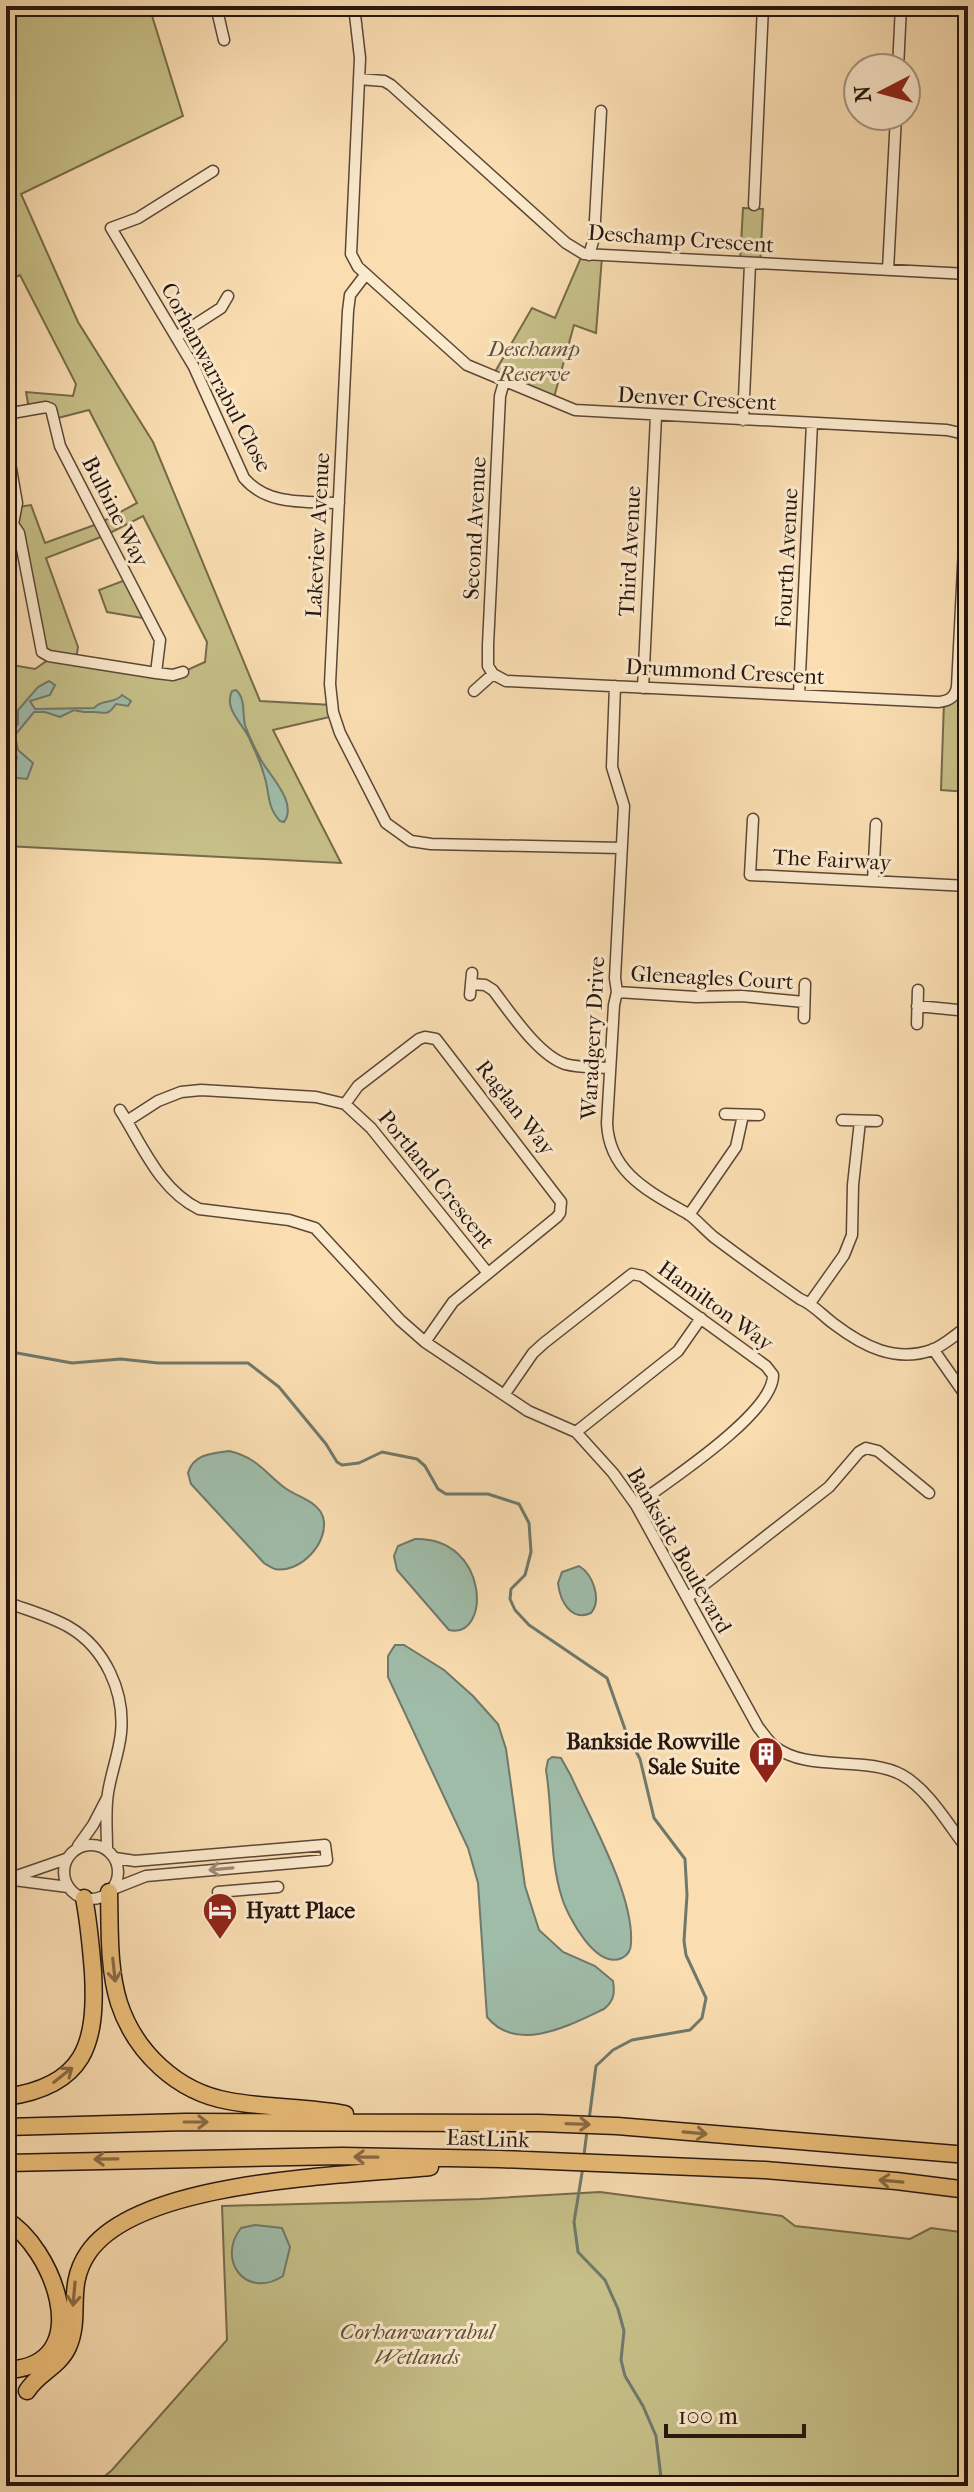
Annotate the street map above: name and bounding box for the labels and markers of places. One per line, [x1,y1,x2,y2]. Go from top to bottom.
place label: Bankside Rowville Sale Suite [566,1729,740,1780]
building icon: Bankside Rowville Sale Suite [747,1735,785,1785]
hotel icon: Hyatt Place [201,1891,239,1941]
place label: Hyatt Place [246,1898,355,1924]

